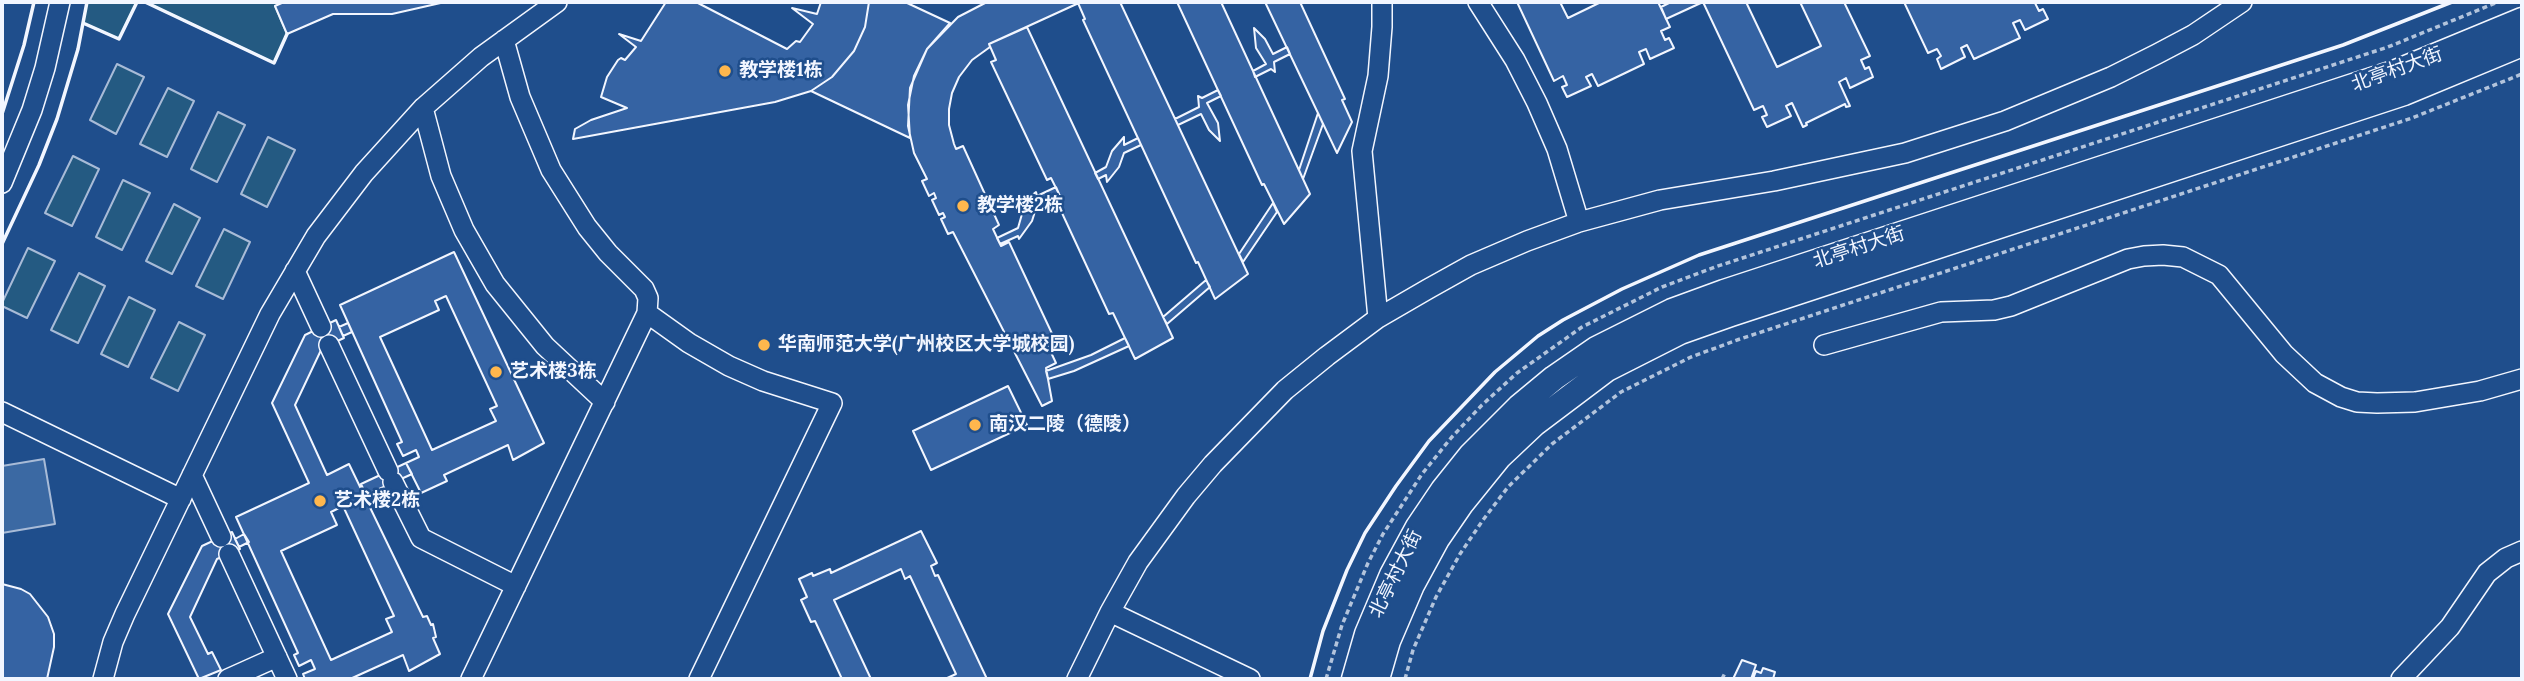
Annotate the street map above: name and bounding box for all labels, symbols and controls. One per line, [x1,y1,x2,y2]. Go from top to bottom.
street label: 北亭村大街 [2348,43,2446,97]
place label: 教学楼1栋 [739,60,823,82]
marker: 教学楼1栋 [717,63,733,79]
place label: 教学楼2栋 [977,195,1063,217]
marker: 教学楼2栋 [955,198,971,214]
street label: 北亭村大街 [1810,222,1908,274]
place label: 华南师范大学(广州校区大学城校园) [778,334,1074,356]
marker: 华南师范大学(广州校区大学城校园) [756,337,772,353]
place label: 艺术楼3栋 [510,361,597,383]
marker: 艺术楼3栋 [488,364,504,380]
place label: 南汉二陵（德陵） [989,414,1141,436]
marker: 南汉二陵（德陵） [967,417,983,433]
place label: 艺术楼2栋 [334,490,420,512]
marker: 艺术楼2栋 [312,493,328,509]
street label: 北亭村大街 [1365,526,1427,622]

